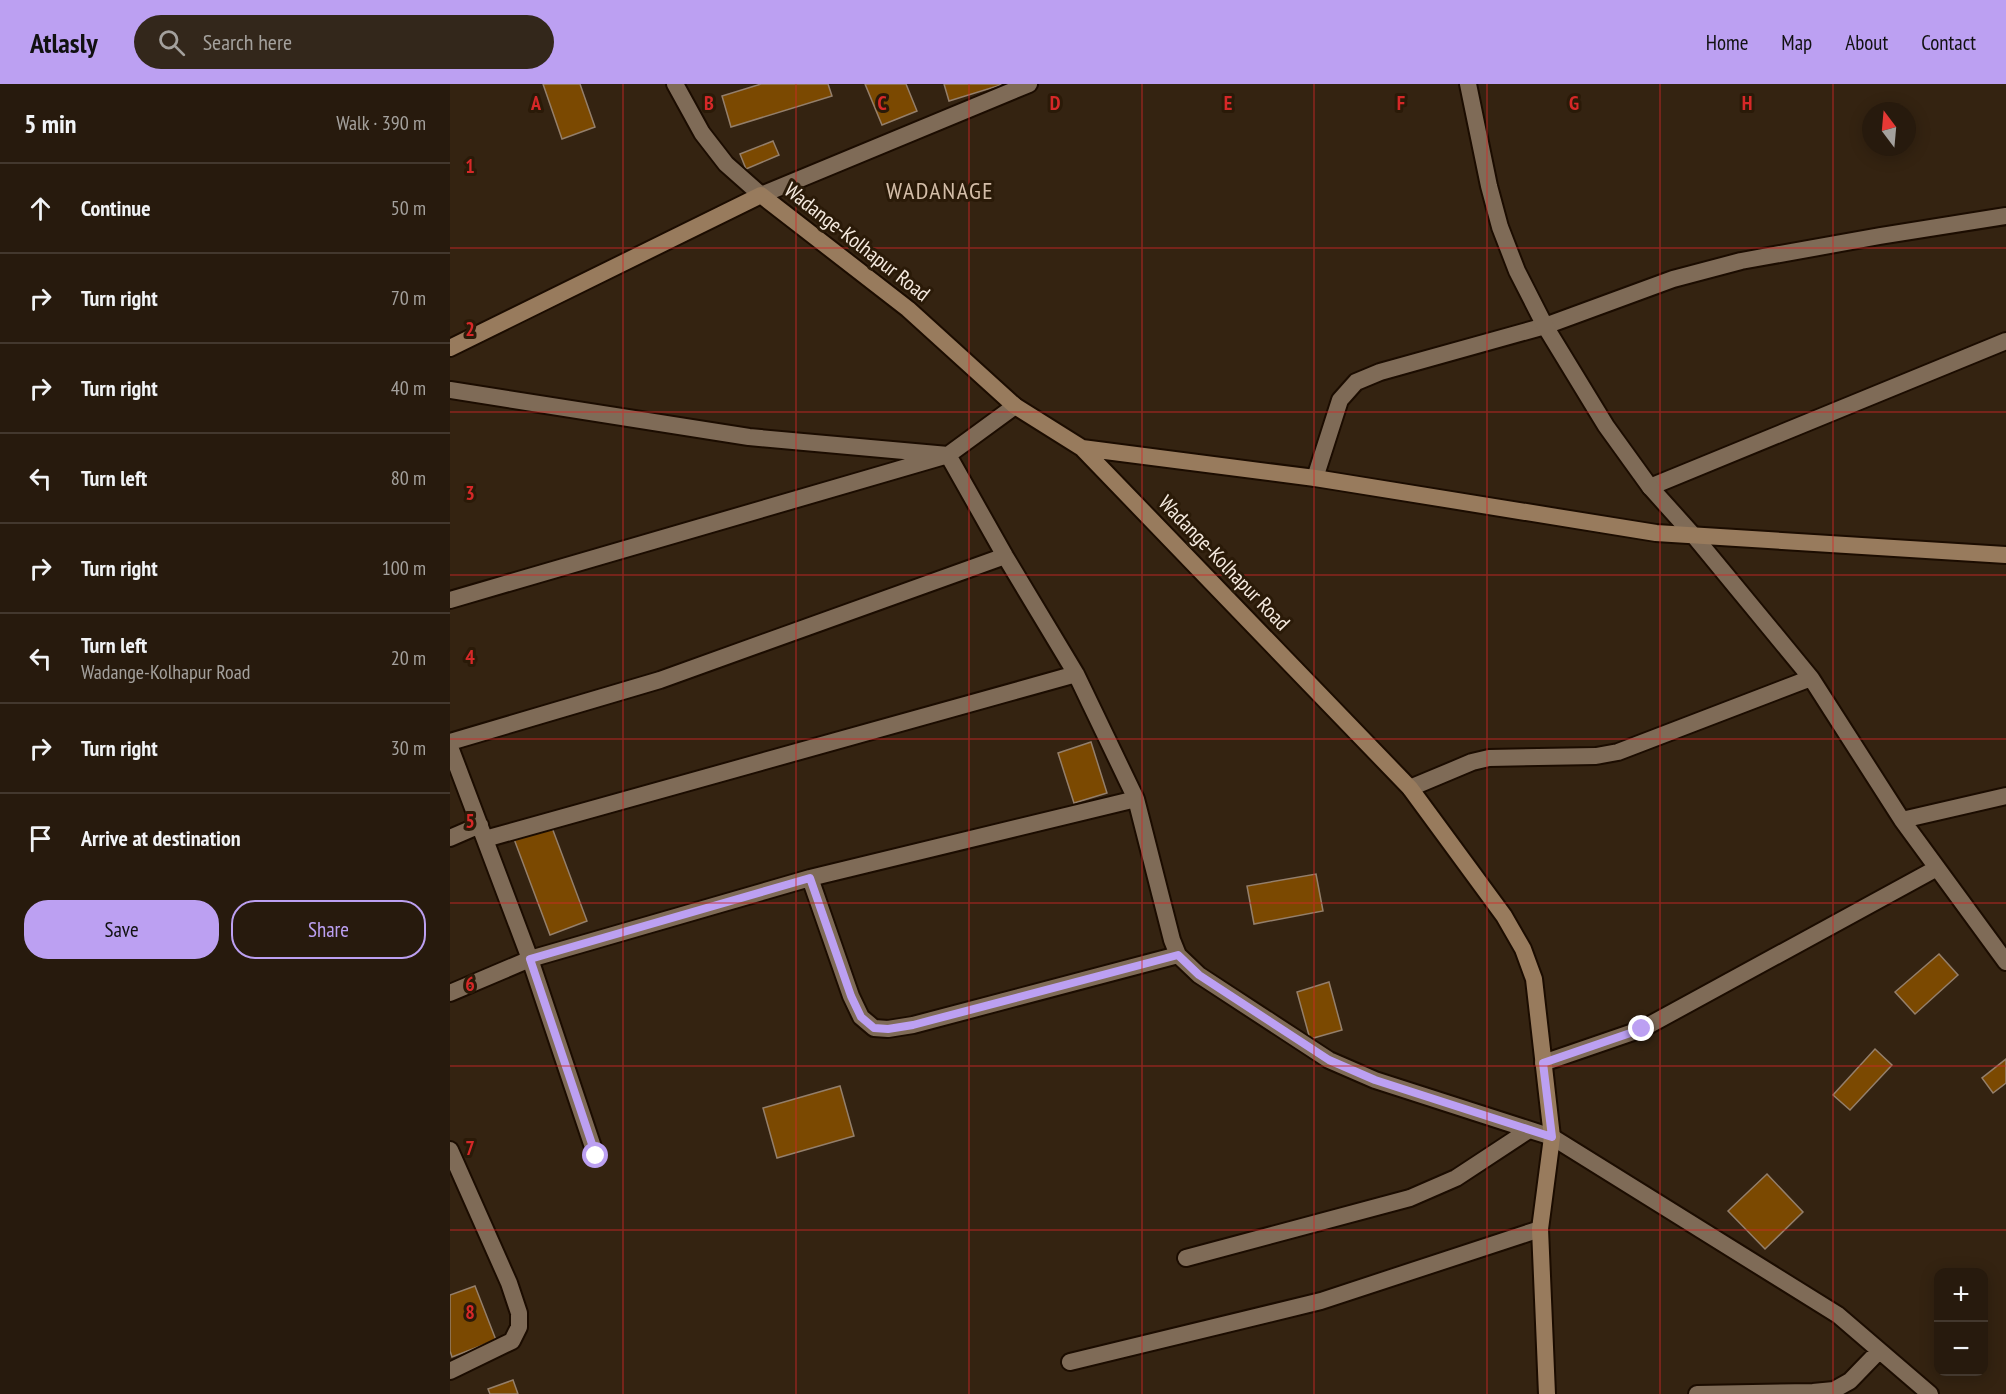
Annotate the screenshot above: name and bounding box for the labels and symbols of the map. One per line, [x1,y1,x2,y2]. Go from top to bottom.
text: A [530,90,542,116]
text: B [704,90,714,116]
text: C [877,90,887,116]
text: D [1050,90,1061,116]
text: E [1224,90,1232,116]
text: F [1397,90,1405,116]
text: G [1569,90,1579,116]
text: H [1742,90,1752,116]
north arrow [1862,102,1916,156]
text: 1 [465,153,475,179]
district label: WADANAGE [886,175,994,206]
street label: Wadange-Kolhapur Road [779,176,936,307]
text: 2 [465,316,475,342]
text: 3 [465,480,475,506]
street label: Wadange-Kolhapur Road [1153,489,1296,636]
text: 4 [465,644,475,670]
text: 5 [465,808,475,834]
text: 6 [465,971,475,997]
route end [1628,1015,1654,1041]
text: 7 [465,1135,475,1161]
route start [582,1142,608,1168]
text: 8 [465,1299,475,1325]

